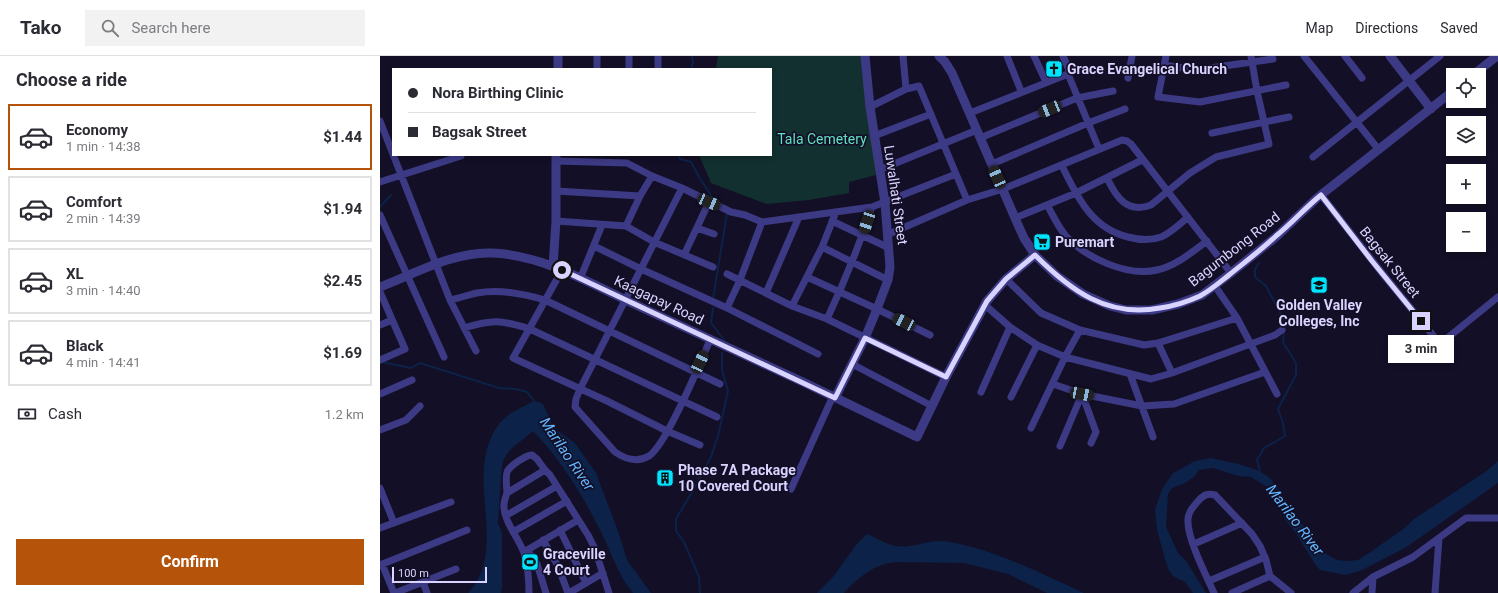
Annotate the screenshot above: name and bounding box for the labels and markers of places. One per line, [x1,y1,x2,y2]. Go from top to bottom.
church icon: Grace Evangelical Church [1044,59,1064,79]
place label: Grace Evangelical Church [1067,61,1227,77]
supermarket icon: Puremart [1032,232,1052,252]
place label: Puremart [1055,234,1115,250]
school or university icon: Golden Valley Colleges, Inc [1309,275,1329,295]
place label: Golden Valley Colleges, Inc [1276,297,1363,329]
place label: Phase 7A Package 10 Covered Court [678,462,796,494]
building icon: Phase 7A Package 10 Covered Court [655,468,675,488]
place label: Graceville 4 Court [543,546,606,578]
sports icon: Graceville 4 Court [520,552,540,572]

